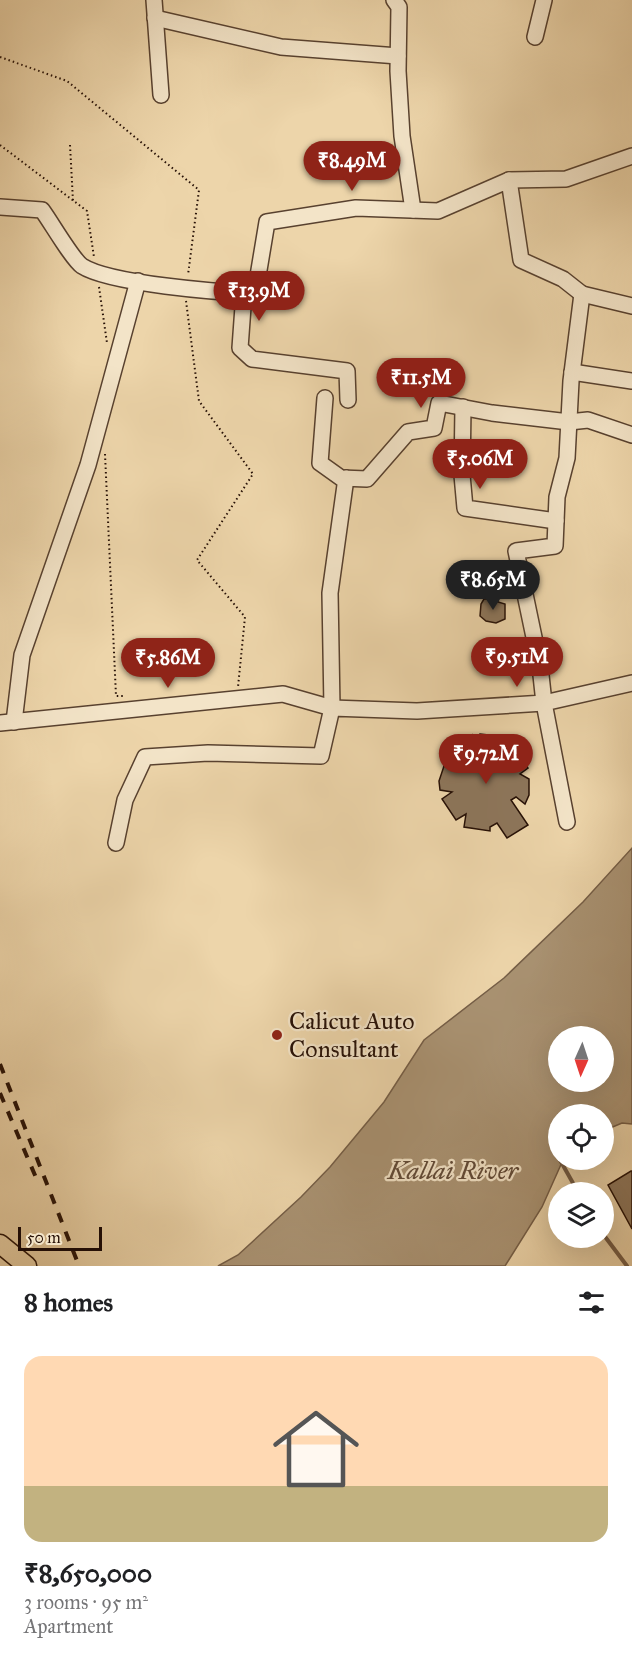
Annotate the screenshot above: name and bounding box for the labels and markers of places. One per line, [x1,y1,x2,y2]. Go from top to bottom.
pin: ₹8.49M [303,141,401,192]
pin: ₹13.9M [210,271,308,322]
pin: ₹11.5M [372,358,470,409]
pin: ₹5.06M [431,439,529,490]
pin: ₹8.65M [444,560,542,611]
pin: ₹9.51M [468,637,566,688]
pin: ₹5.86M [119,638,217,689]
pin: ₹9.72M [437,734,535,785]
place label: Calicut Auto Consultant [289,1006,415,1064]
marker: Calicut Auto Consultant [270,1028,284,1042]

